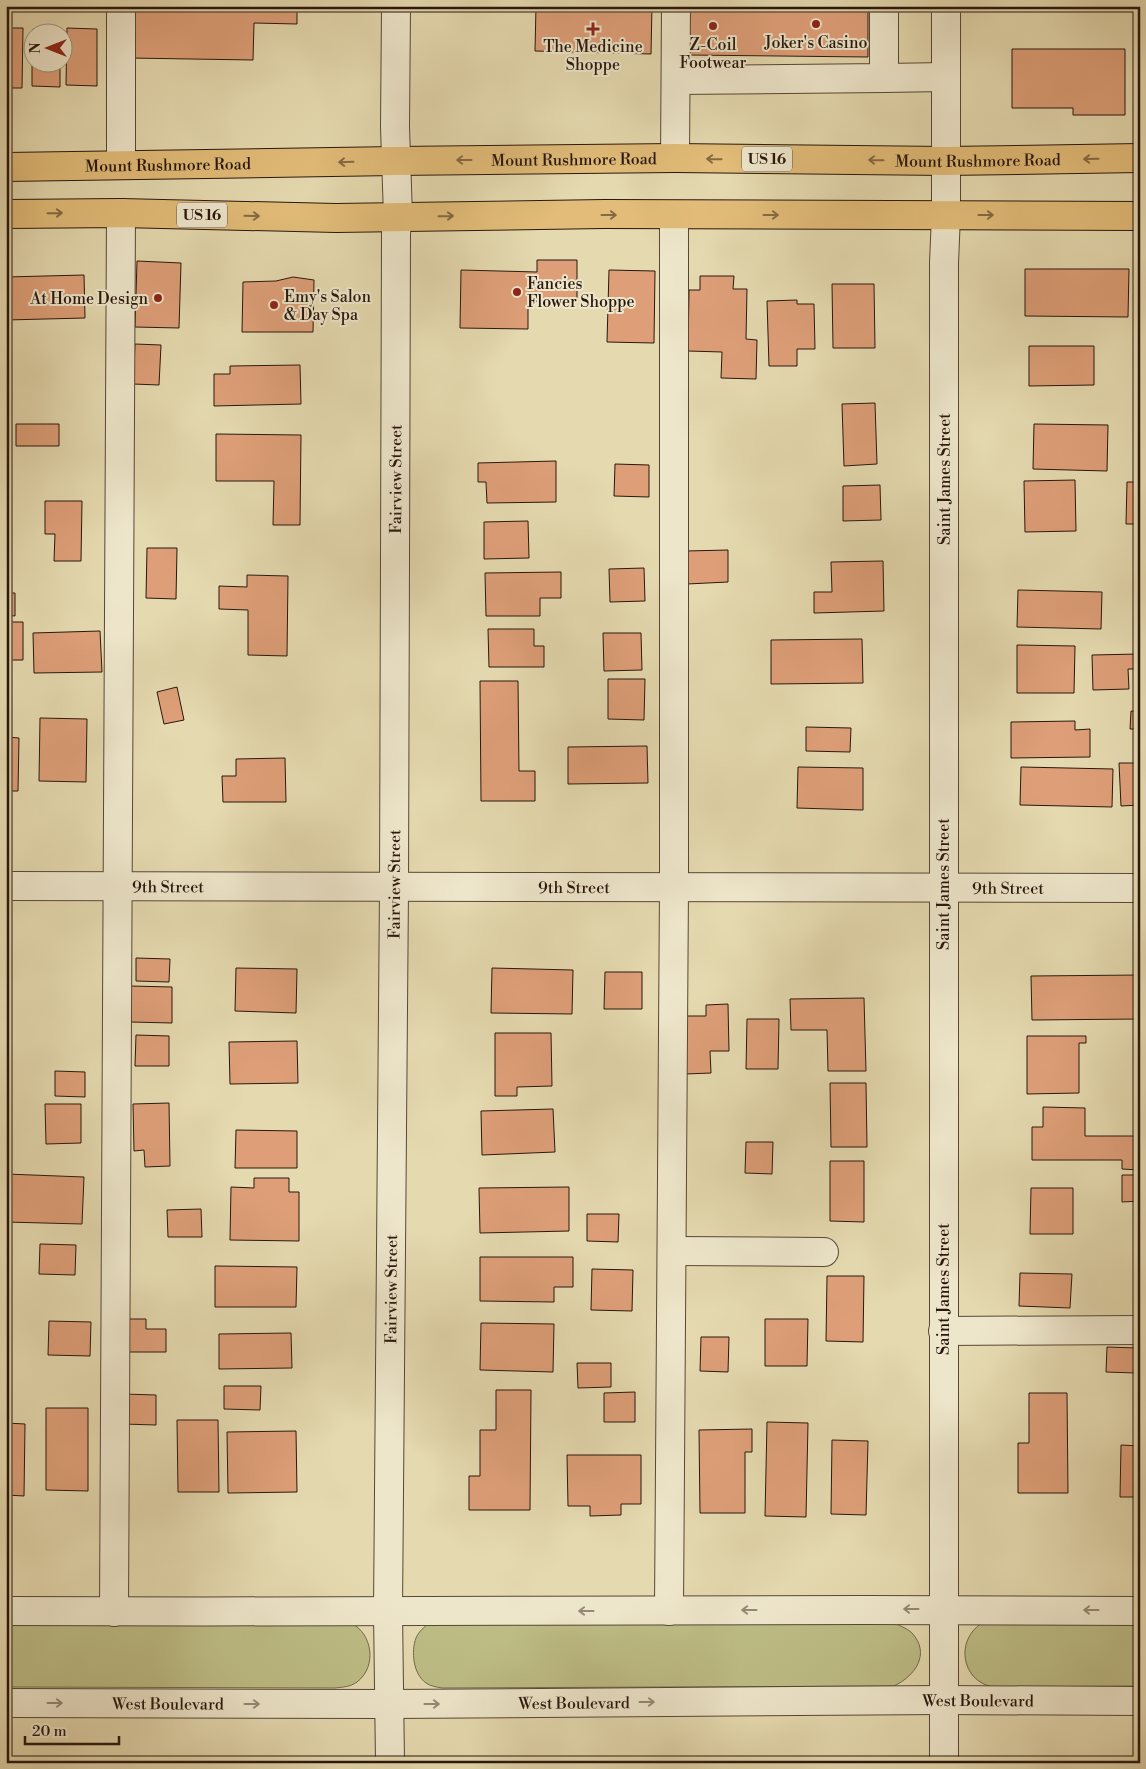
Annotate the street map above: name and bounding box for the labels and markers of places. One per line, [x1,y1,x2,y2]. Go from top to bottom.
marker: Joker's Casino [810,18,822,30]
marker: Z-Coil Footwear [707,20,719,32]
marker: The Medicine Shoppe [587,23,599,35]
place label: Joker's Casino [764,33,867,53]
place label: Z-Coil Footwear [680,35,747,73]
place label: The Medicine Shoppe [543,37,643,75]
place label: Fancies Flower Shoppe [527,274,635,312]
marker: Fancies Flower Shoppe [511,286,523,298]
place label: Emy's Salon & Day Spa [284,287,372,325]
place label: At Home Design [29,289,148,309]
marker: At Home Design [152,292,164,304]
marker: Emy's Salon & Day Spa [268,299,280,311]

